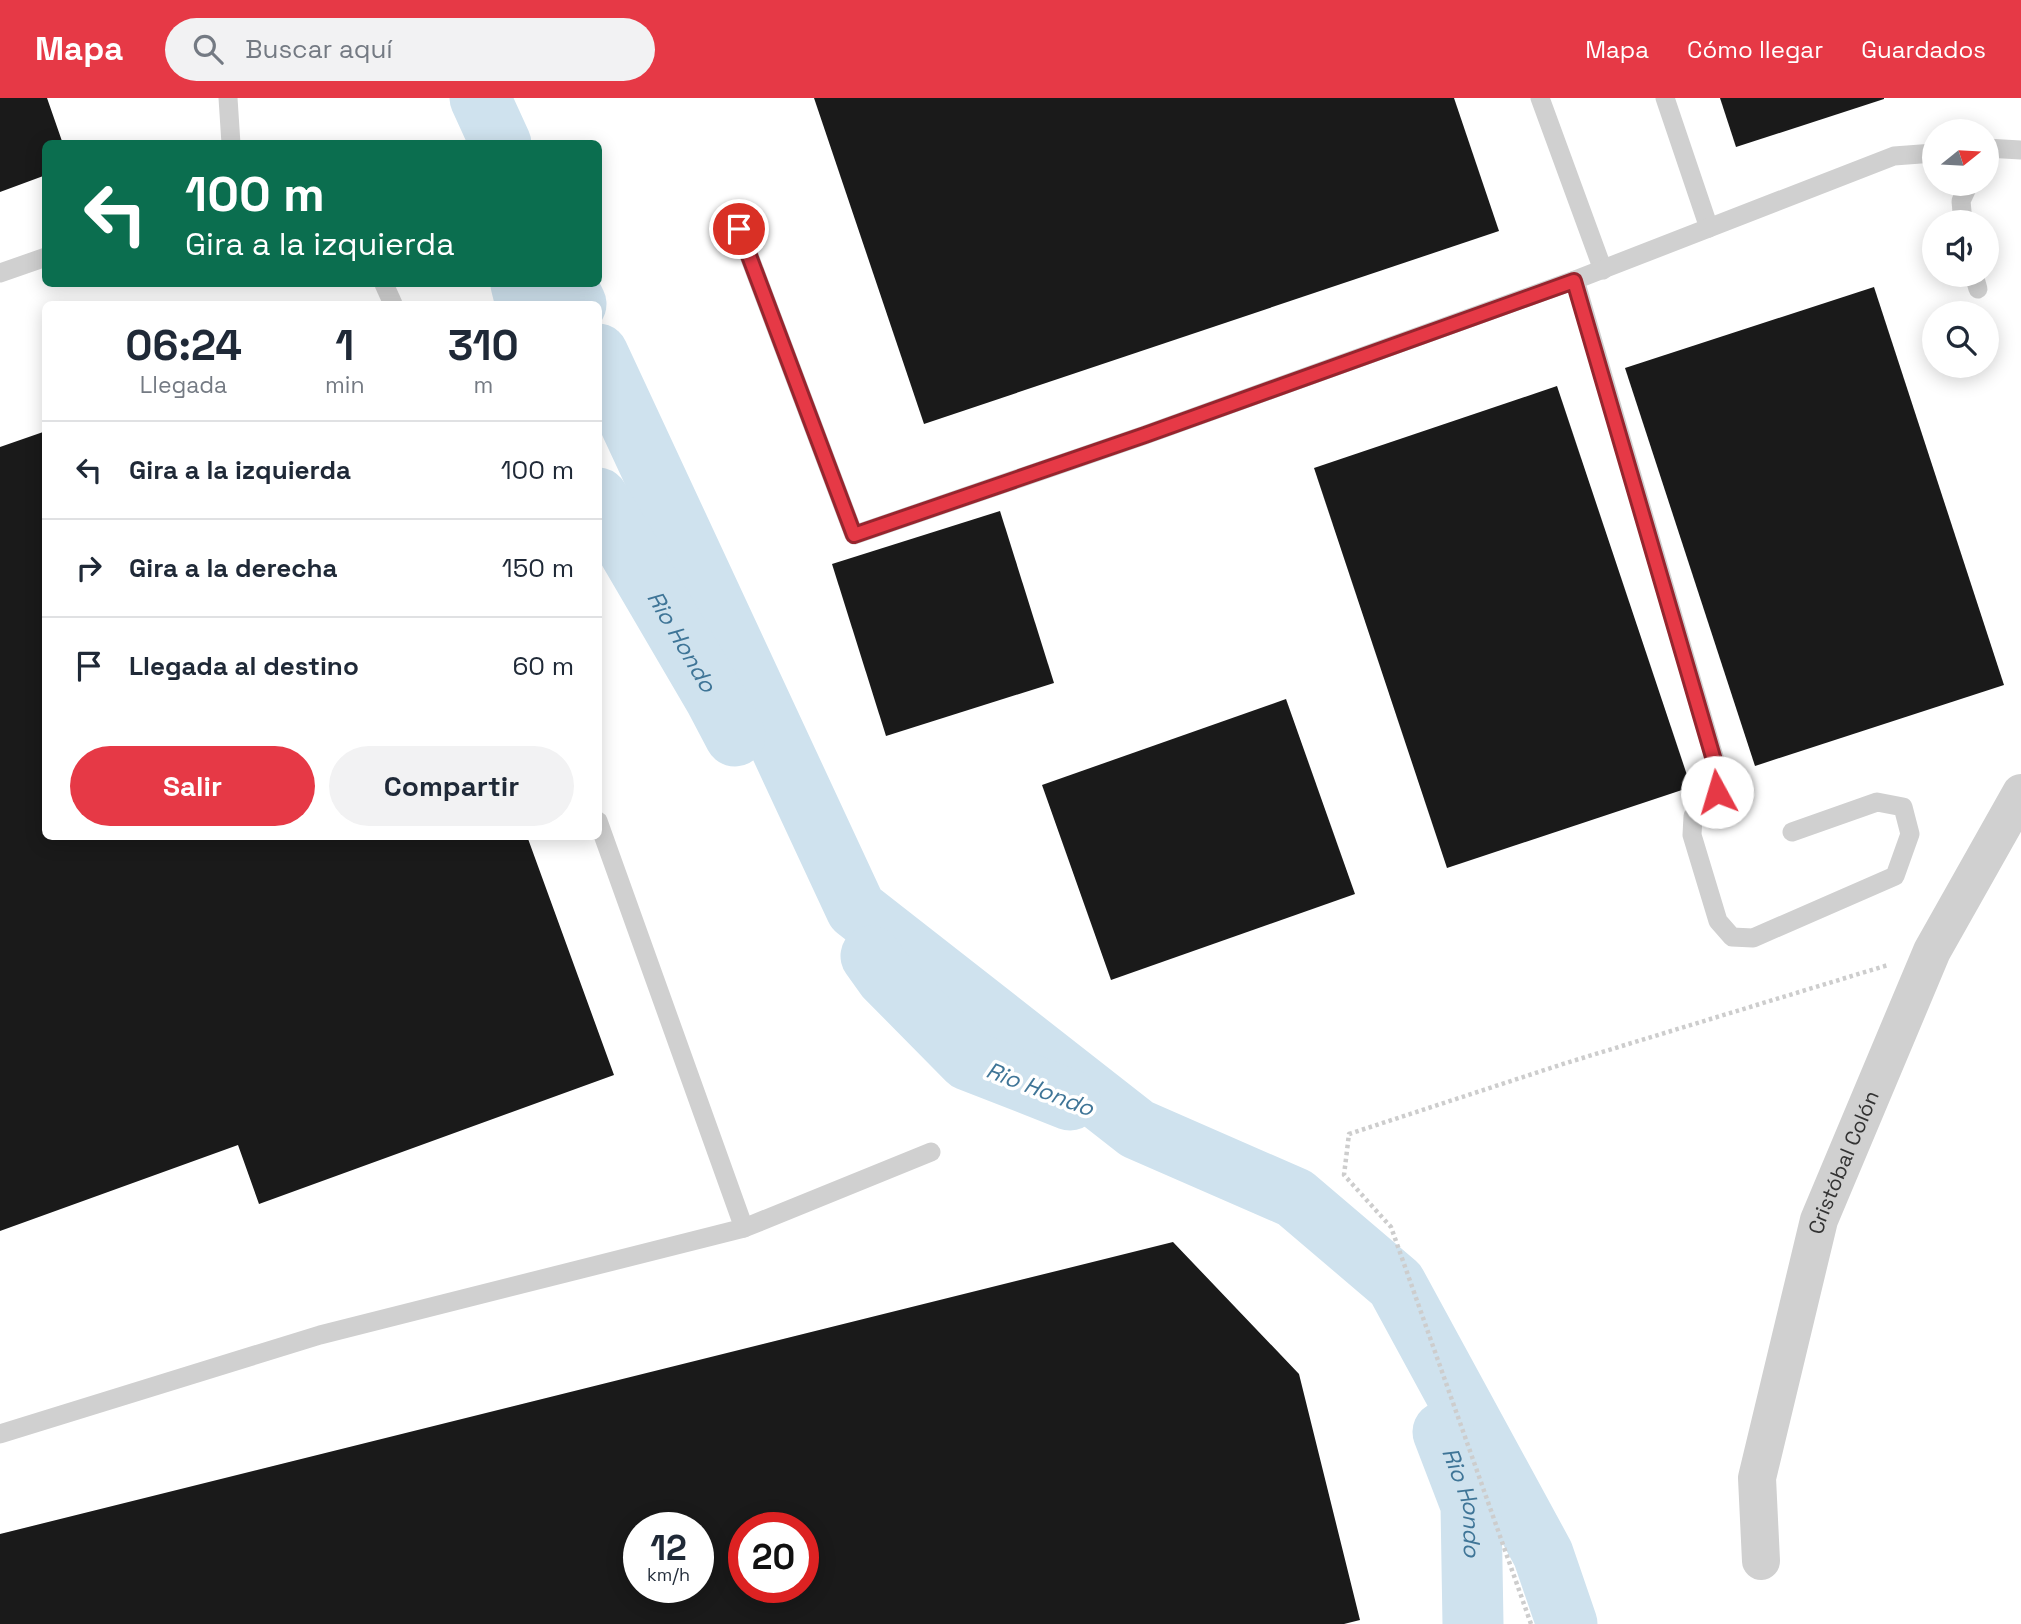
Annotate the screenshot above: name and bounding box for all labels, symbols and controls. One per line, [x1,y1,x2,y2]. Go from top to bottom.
search box [165,18,655,81]
text: Mapa [35,28,123,70]
icon: search [189,30,227,68]
text: Buscar aquí [245,32,393,66]
text: Mapa [1585,34,1649,65]
text: Cómo llegar [1687,34,1823,65]
text: Guardados [1861,34,1986,65]
north arrow [1922,119,1998,196]
map controls [1922,119,1999,378]
text: 100 m [185,163,325,225]
icon: left [70,168,161,259]
pin [709,199,769,259]
icon: arrive [720,210,758,248]
button: sound [1922,210,1999,287]
text: Gira a la izquierda [185,224,455,264]
button: search [1922,301,1999,378]
text: 06:24 [125,319,242,372]
text: 1 [335,319,354,372]
text: 310 [448,319,519,372]
text: Llegada [140,370,227,400]
text: min [325,370,365,400]
text: m [473,370,493,400]
icon: left [70,451,108,489]
text: Gira a la izquierda [129,453,351,487]
text: 100 m [501,453,574,487]
icon: right [70,549,108,587]
text: Gira a la derecha [129,551,338,585]
text: 150 m [502,551,574,585]
water label: Rio Hondo [640,585,724,698]
icon: arrive [70,647,108,685]
text: Llegada al destino [129,649,359,683]
text: 60 m [512,649,574,683]
button: Salir [70,746,315,826]
button: Compartir [329,746,574,826]
position arrow [1680,755,1754,829]
water label: Rio Hondo [982,1055,1099,1123]
street label: Cristóbal Colón [1802,1086,1885,1237]
water label: Rio Hondo [1435,1443,1487,1558]
speed limit sign: 20 [728,1512,819,1603]
text: 12 [650,1526,687,1570]
text: km/h [647,1563,690,1586]

